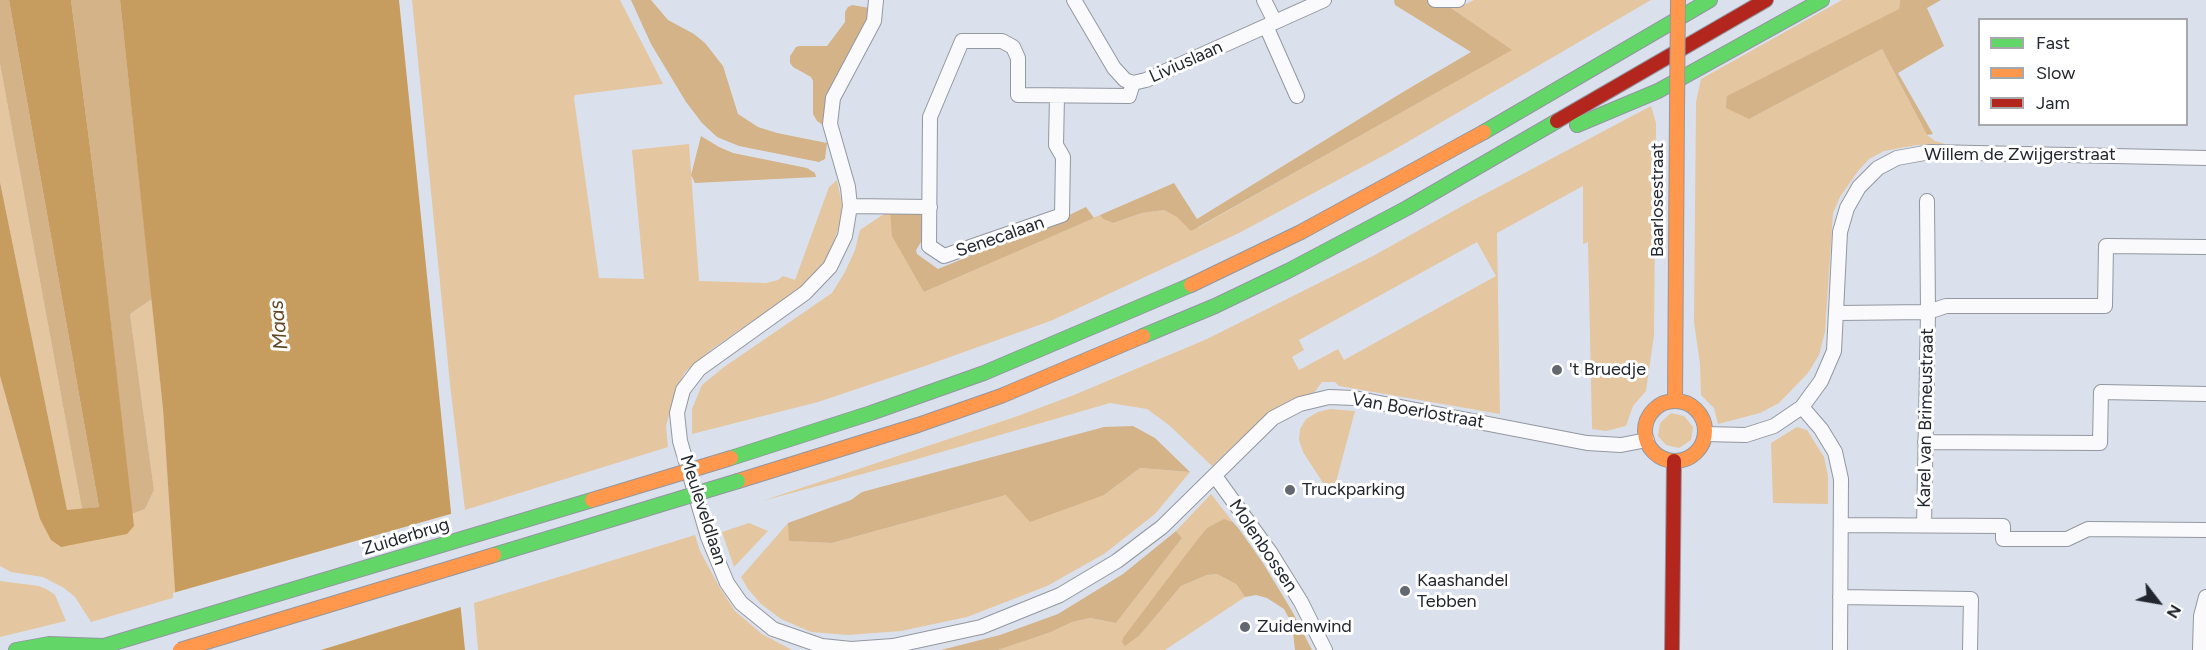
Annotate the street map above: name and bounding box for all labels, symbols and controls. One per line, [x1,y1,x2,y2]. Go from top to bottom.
legend [1978,18,2188,126]
text: Fast [2036,32,2070,54]
street label: Liviuslaan [1146,36,1226,88]
text: Slow [2036,62,2075,84]
text: Jam [2036,92,2070,114]
street label: Baarlosestraat [1647,143,1669,257]
street label: Willem de Zwijgerstraat [1924,144,2116,166]
street label: Senecalaan [953,212,1047,262]
water label: Maas [264,299,294,351]
street label: Karel van Brimeustraat [1914,328,1938,508]
place label: 't Bruedje [1569,359,1646,381]
marker: 't Bruedje [1550,363,1564,377]
street label: Van Boerlostraat [1350,389,1486,433]
street label: Meuleveldlaan [675,452,731,568]
place label: Truckparking [1302,479,1405,501]
marker: Truckparking [1283,483,1297,497]
street label: Molenbossen [1224,496,1302,596]
street label: Zuiderbrug [360,514,452,560]
place label: Kaashandel Tebben [1417,570,1508,612]
north arrow [2128,572,2188,632]
marker: Kaashandel Tebben [1398,584,1412,598]
text: N [2163,601,2185,622]
place label: Zuidenwind [1257,616,1352,638]
marker: Zuidenwind [1238,620,1252,634]

